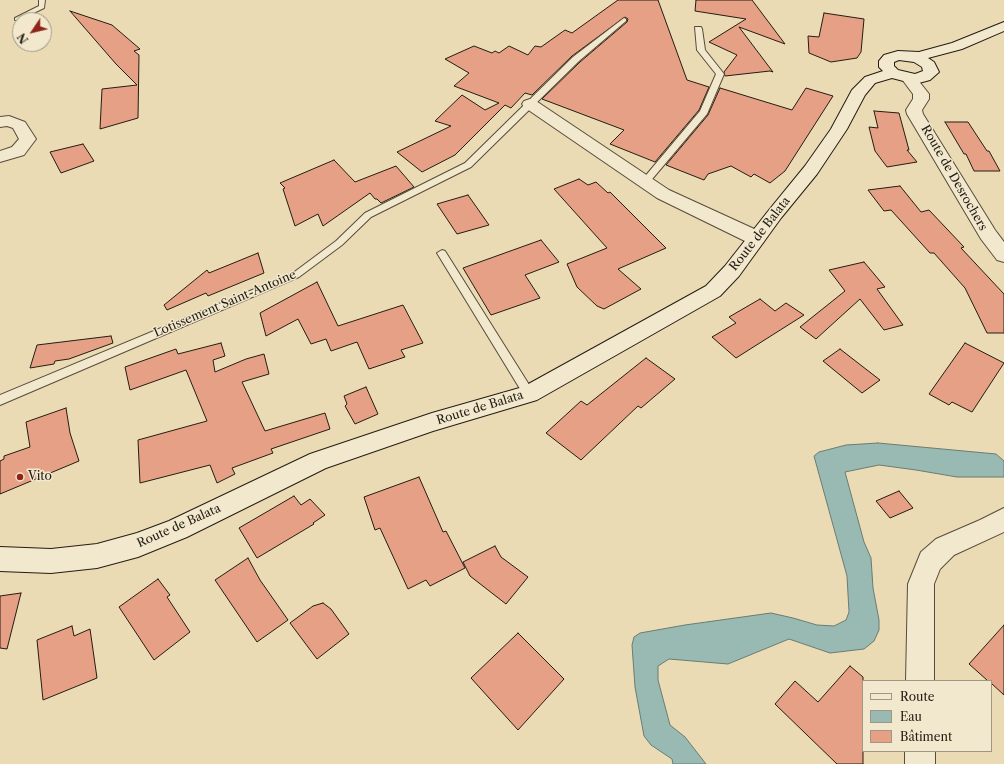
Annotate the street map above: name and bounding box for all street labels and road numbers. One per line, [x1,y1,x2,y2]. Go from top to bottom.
street label: Route de Desrochers [918,123,990,233]
street label: Route de Balata [727,194,793,274]
street label: Lotissement Saint-Antoine [152,267,298,341]
street label: Route de Balata [435,388,525,428]
street label: Route de Balata [135,501,223,551]

